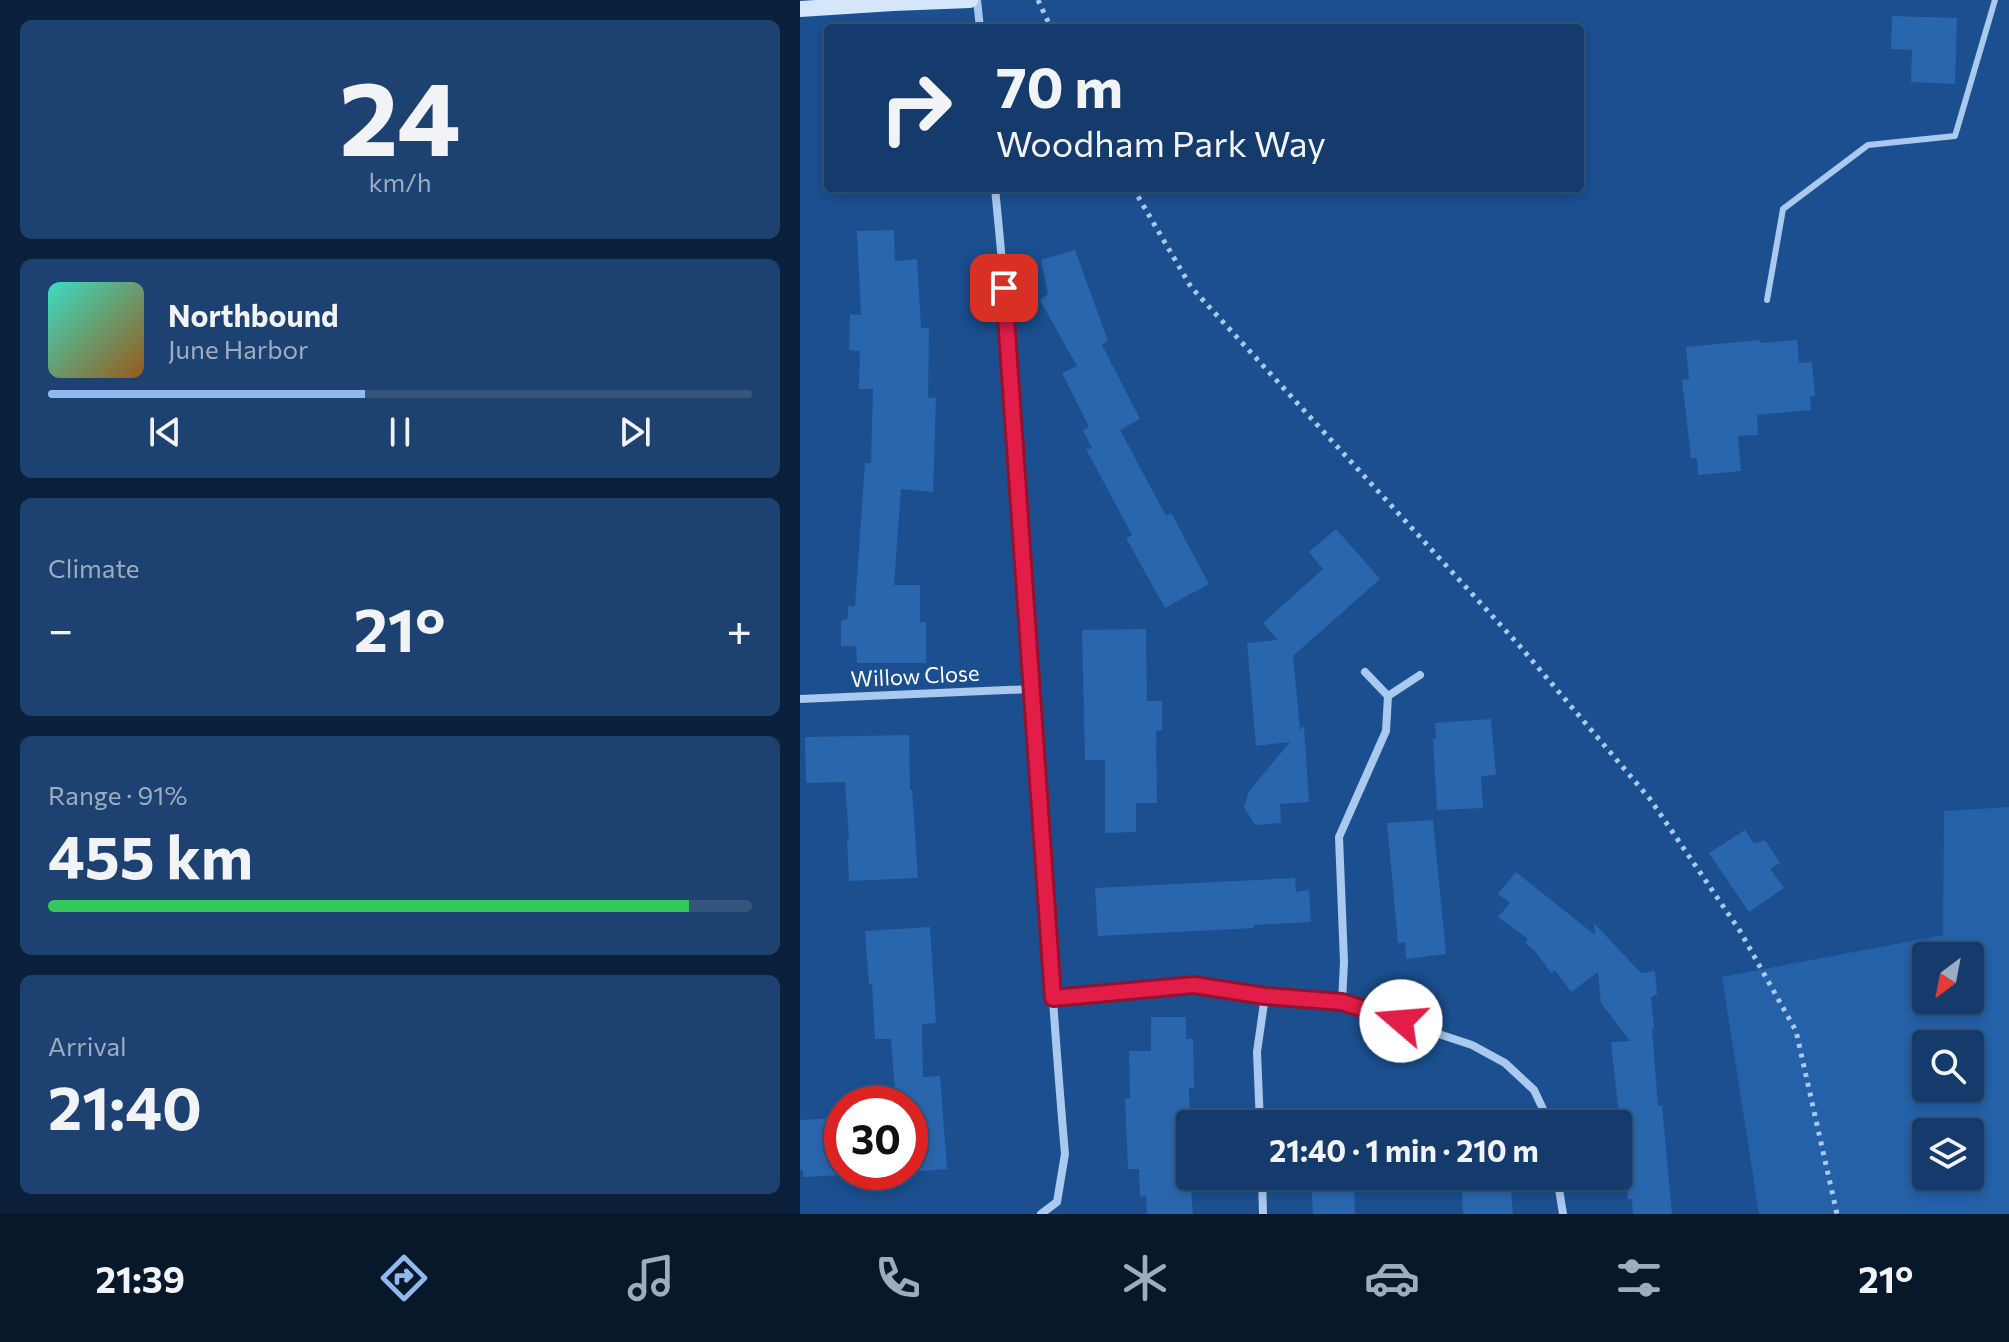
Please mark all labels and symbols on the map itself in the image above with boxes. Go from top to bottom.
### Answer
pin [970,254,1038,322]
street label: Willow Close [850,659,980,692]
north arrow [1912,942,1984,1014]
position arrow [1359,979,1443,1063]
speed limit sign: 30 [824,1086,928,1190]

